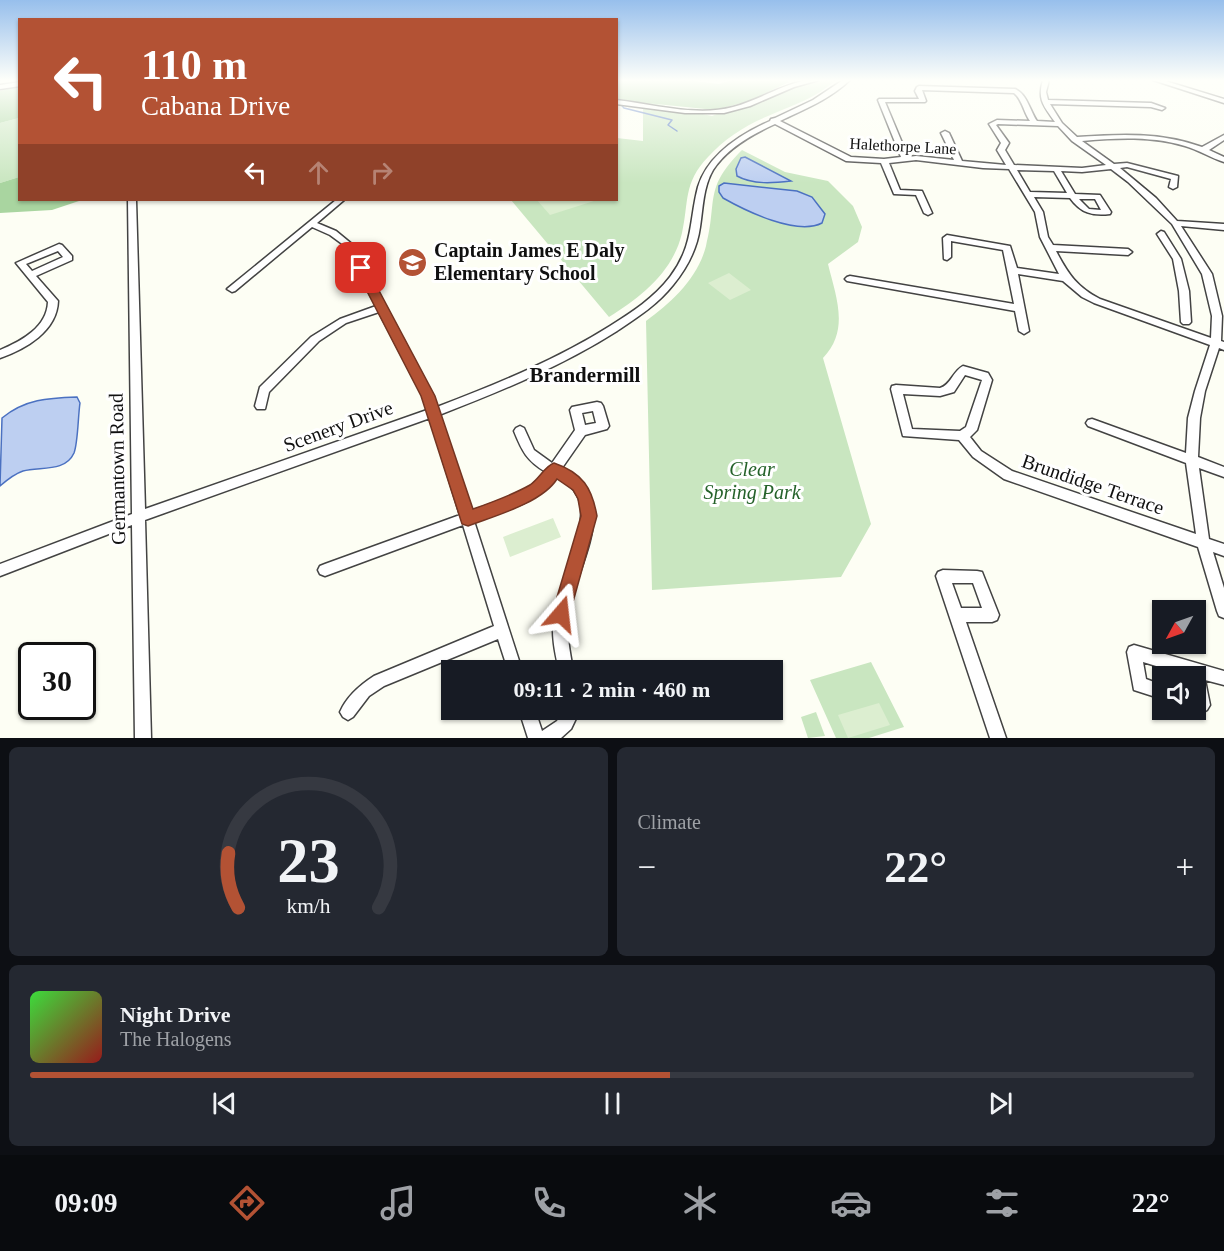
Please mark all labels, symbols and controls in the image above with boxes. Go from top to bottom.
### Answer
icon: left [42,42,120,120]
text: 110 m [141,42,247,88]
text: Cabana Drive [141,91,290,121]
street label: Halethorpe Lane [849,135,957,158]
icon: left [239,156,272,189]
icon: ahead [302,156,335,189]
icon: right [365,156,398,189]
place label: Captain James E Daly Elementary School [434,239,625,285]
pin [335,242,386,293]
school or university icon: Captain James E Daly Elementary School [397,246,429,278]
icon: arrive [344,251,377,284]
district label: Brandermill [530,363,641,387]
street label: Germantown Road [105,393,129,545]
street label: Scenery Drive [280,396,396,457]
street label: Brundidge Terrace [1019,449,1167,520]
park label: Clear Spring Park [703,458,802,504]
position arrow [529,582,593,646]
north arrow [1152,600,1206,654]
map controls [1152,600,1206,720]
speed limit sign: 30 [18,642,96,720]
button: sound [1152,666,1206,720]
text: 09:11 · 2 min · 460 m [514,677,710,702]
text: Climate [638,811,701,833]
text: 23 [277,826,339,895]
text: 22° [884,842,947,892]
text: − [638,849,656,885]
text: + [1175,849,1194,885]
text: km/h [286,895,331,919]
text: Night Drive [120,1002,231,1027]
text: The Halogens [120,1028,232,1050]
icon: previous [208,1087,241,1120]
icon: pause [596,1087,629,1120]
icon: next [984,1087,1017,1120]
icon: directions [226,1182,268,1224]
icon: music [377,1182,419,1224]
icon: phone [528,1182,570,1224]
icon: climate [679,1182,721,1224]
icon: car [830,1182,872,1224]
icon: filters [981,1182,1023,1224]
text: 09:09 [54,1188,117,1218]
text: 22° [1132,1188,1169,1218]

